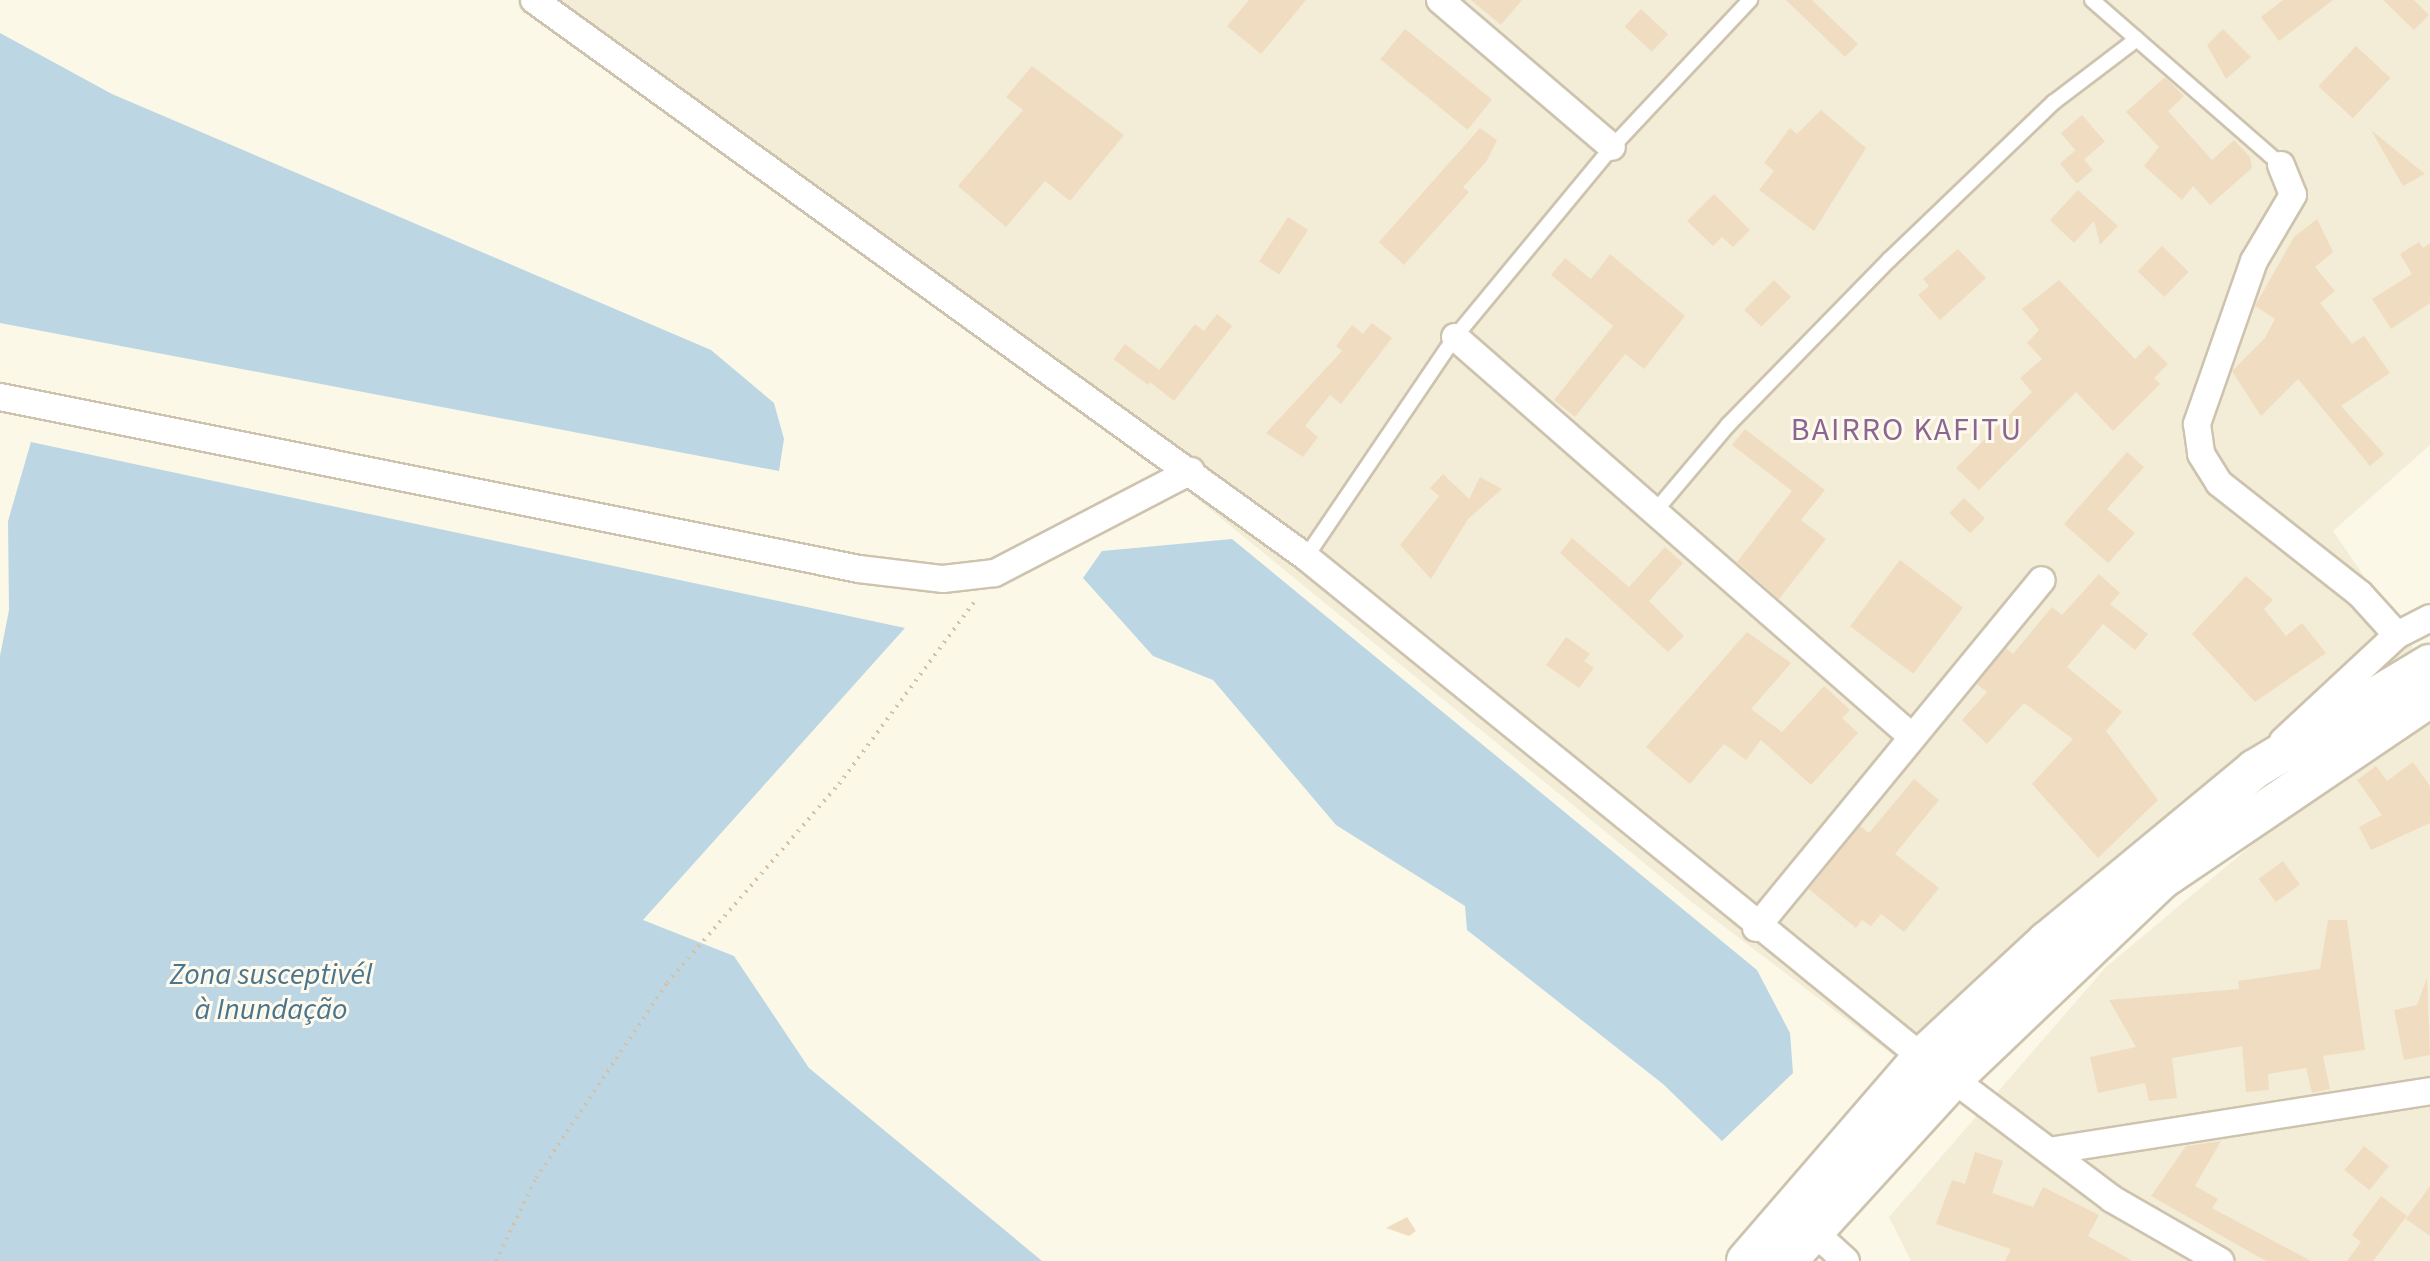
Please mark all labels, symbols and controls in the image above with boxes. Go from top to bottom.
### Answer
district label: BAIRRO KAFITU [1791,411,2023,449]
water label: Zona susceptivél à Inundação [170,957,372,1028]

